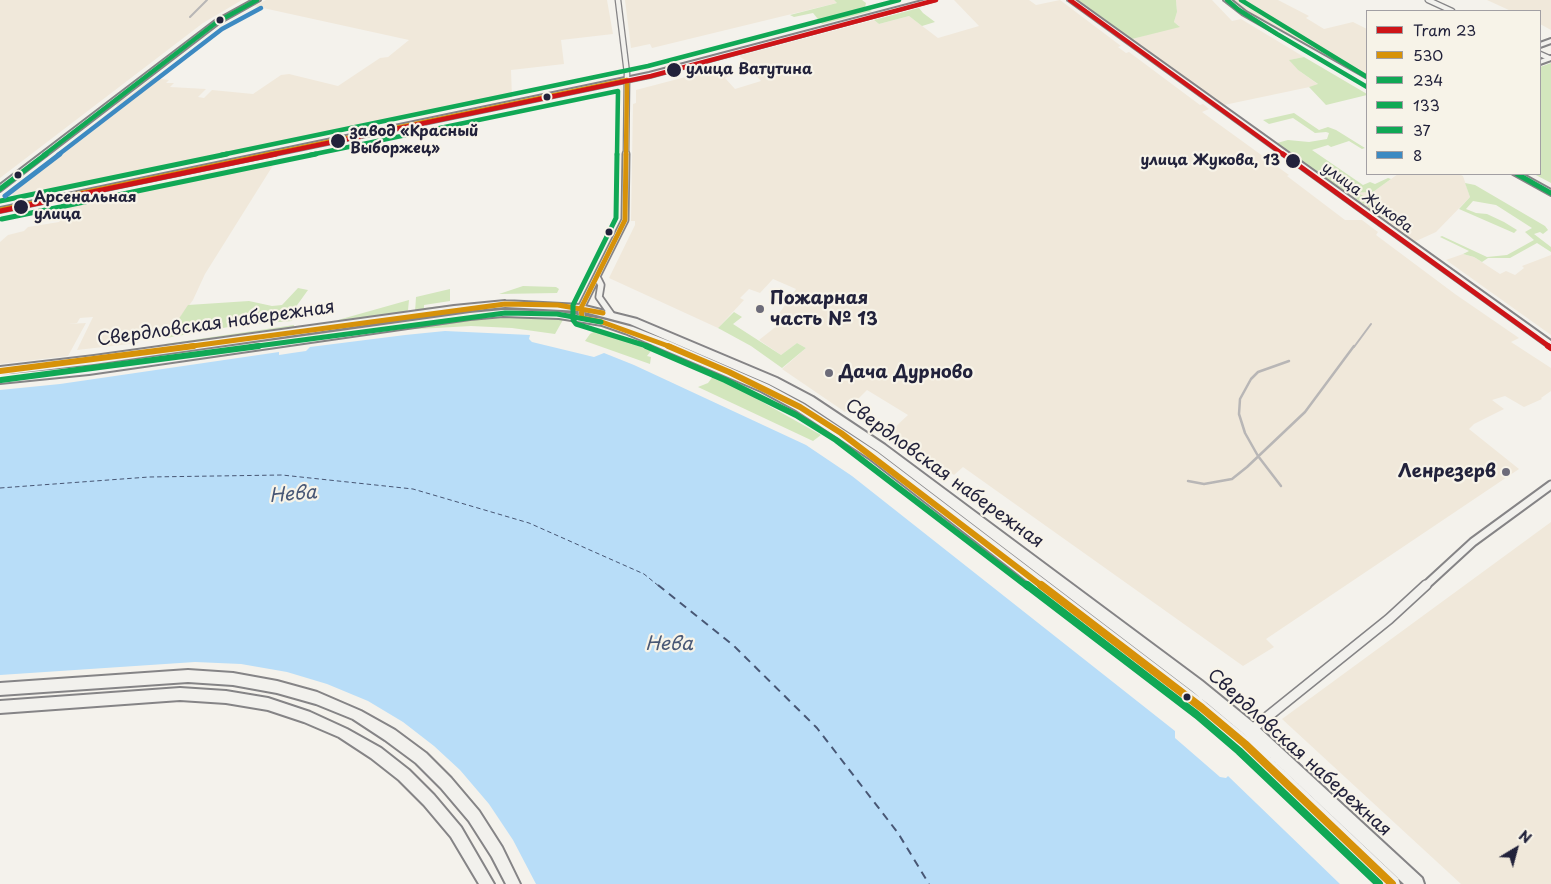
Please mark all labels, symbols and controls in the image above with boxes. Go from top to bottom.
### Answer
legend [1366,10,1541,175]
unlabelled marker [215,15,225,25]
text: Tram 23 [1413,18,1476,41]
text: 530 [1413,43,1443,66]
marker: улица Ватутина [665,61,683,79]
place label: улица Ватутина [686,61,812,79]
text: 234 [1413,68,1443,91]
unlabelled marker [542,92,552,102]
text: 133 [1413,93,1440,116]
text: 37 [1413,118,1431,141]
place label: завод «Красный Выборжец» [350,123,478,158]
marker: завод «Красный Выборжец» [329,132,347,150]
text: 8 [1413,143,1422,166]
place label: улица Жукова, 13 [1140,152,1280,170]
marker: улица Жукова, 13 [1284,152,1302,170]
street label: улица Жукова [1318,159,1416,237]
unlabelled marker [13,170,23,180]
place label: Арсенальная улица [34,189,137,224]
marker: Арсенальная улица [12,198,30,216]
unlabelled marker [604,227,614,237]
place label: Пожарная часть № 13 [770,288,878,330]
street label: Свердловская набережная [96,297,336,351]
marker: Пожарная часть № 13 [754,303,766,315]
place label: Дача Дурново [839,362,973,384]
marker: Дача Дурново [823,367,835,379]
street label: Свердловская набережная [841,395,1047,553]
place label: Ленрезерв [1398,461,1496,483]
marker: Ленрезерв [1500,466,1512,478]
water label: Нева [268,482,318,508]
water label: Нева [645,634,693,656]
street label: Свердловская набережная [1203,665,1395,841]
unlabelled marker [1182,692,1192,702]
north arrow [1491,824,1541,874]
text: N [1515,825,1536,848]

